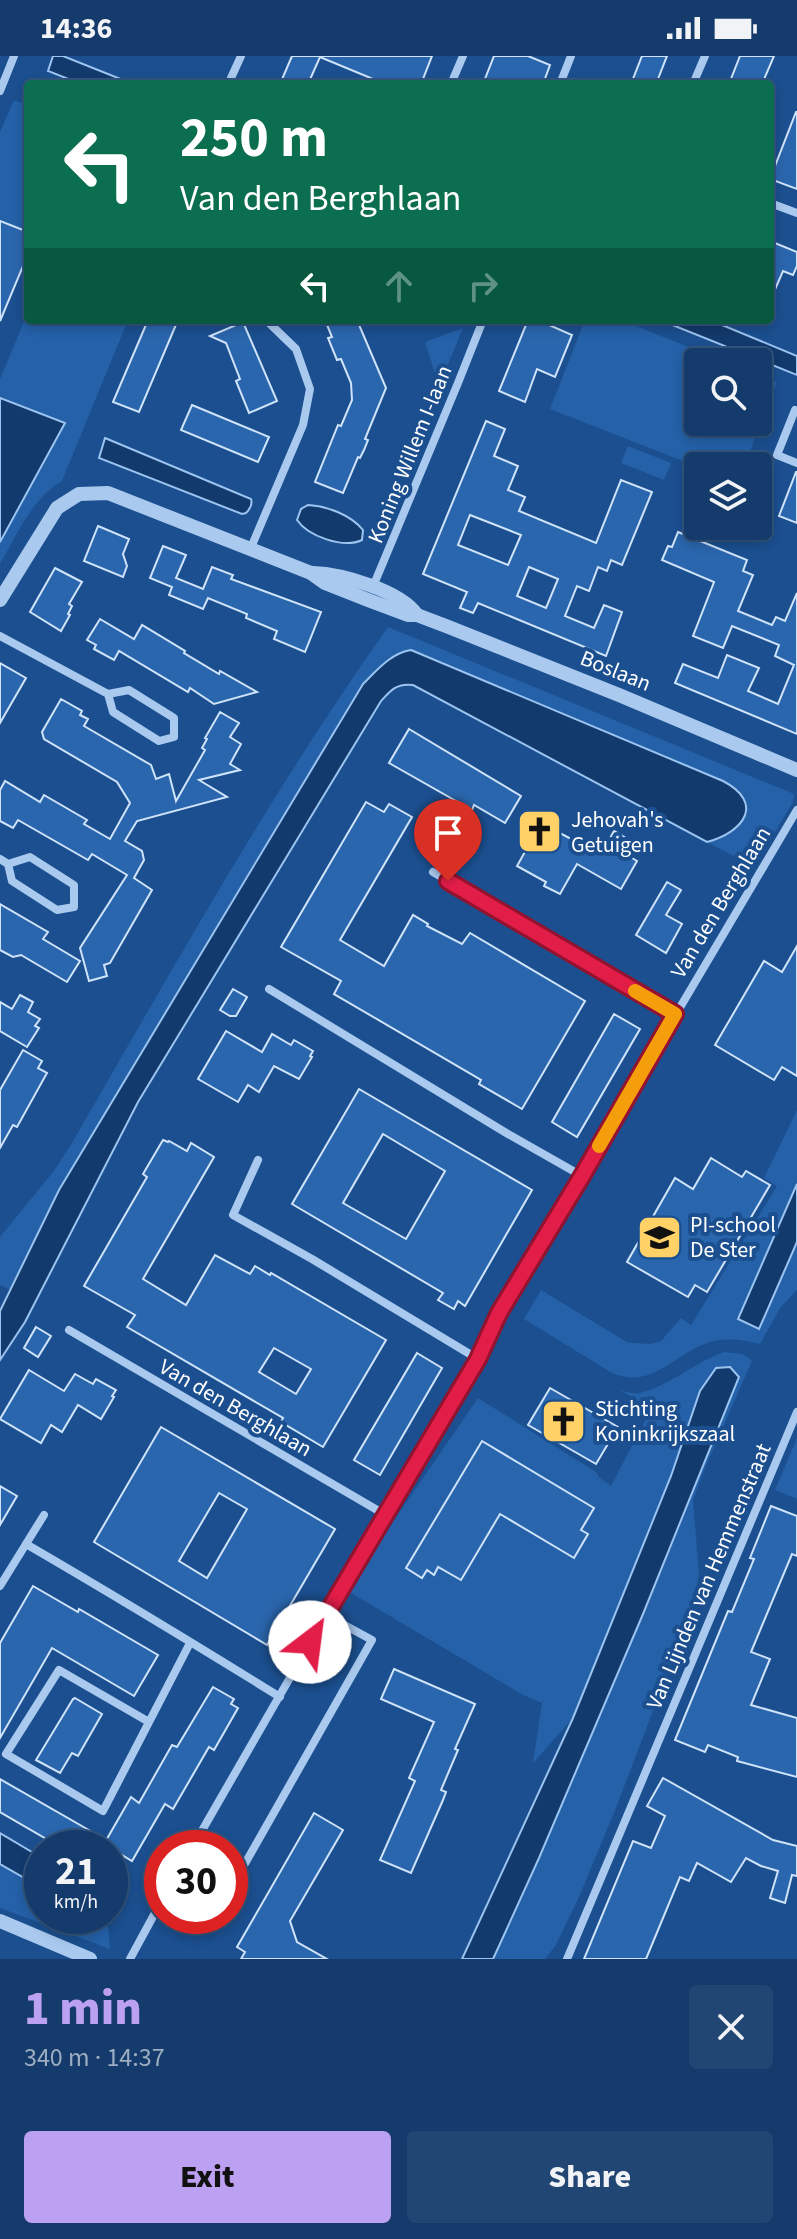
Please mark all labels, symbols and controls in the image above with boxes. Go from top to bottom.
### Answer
text: 14:36 [40,7,112,50]
text: 250 m [180,99,328,178]
icon: left [48,112,152,216]
text: Van den Berghlaan [180,173,462,224]
icon: left [293,264,337,308]
icon: ahead [377,264,421,308]
icon: right [461,264,505,308]
map controls [684,348,772,540]
button: search [684,348,772,436]
street label: Koning Willem I-laan [360,361,460,548]
button: layers [684,452,772,540]
street label: Boslaan [575,642,656,700]
pin [414,799,482,881]
place label: Jehovah's Getuigen [571,804,663,861]
church icon: Jehovah's Getuigen [516,808,564,856]
icon: arrive [426,811,470,855]
street label: Van den Berghlaan [663,821,779,984]
place label: PI-school De Ster [690,1209,776,1266]
school or university icon: PI-school De Ster [635,1213,683,1261]
street label: Van den Berghlaan [153,1351,318,1465]
place label: Stichting Koninkrijkszaal [595,1393,735,1450]
church icon: Stichting Koninkrijkszaal [540,1397,588,1445]
street label: Van Lijnden van Hemmenstraat [638,1438,780,1714]
position arrow [268,1600,352,1684]
speed limit sign: 30 [144,1830,248,1934]
text: 21 [55,1843,97,1900]
text: km/h [54,1888,98,1916]
text: 1 min [24,1975,142,2043]
button: close [689,1985,773,2069]
text: 340 m · 14:37 [24,2039,165,2076]
button: Exit [24,2131,391,2223]
button: Share [407,2131,773,2223]

